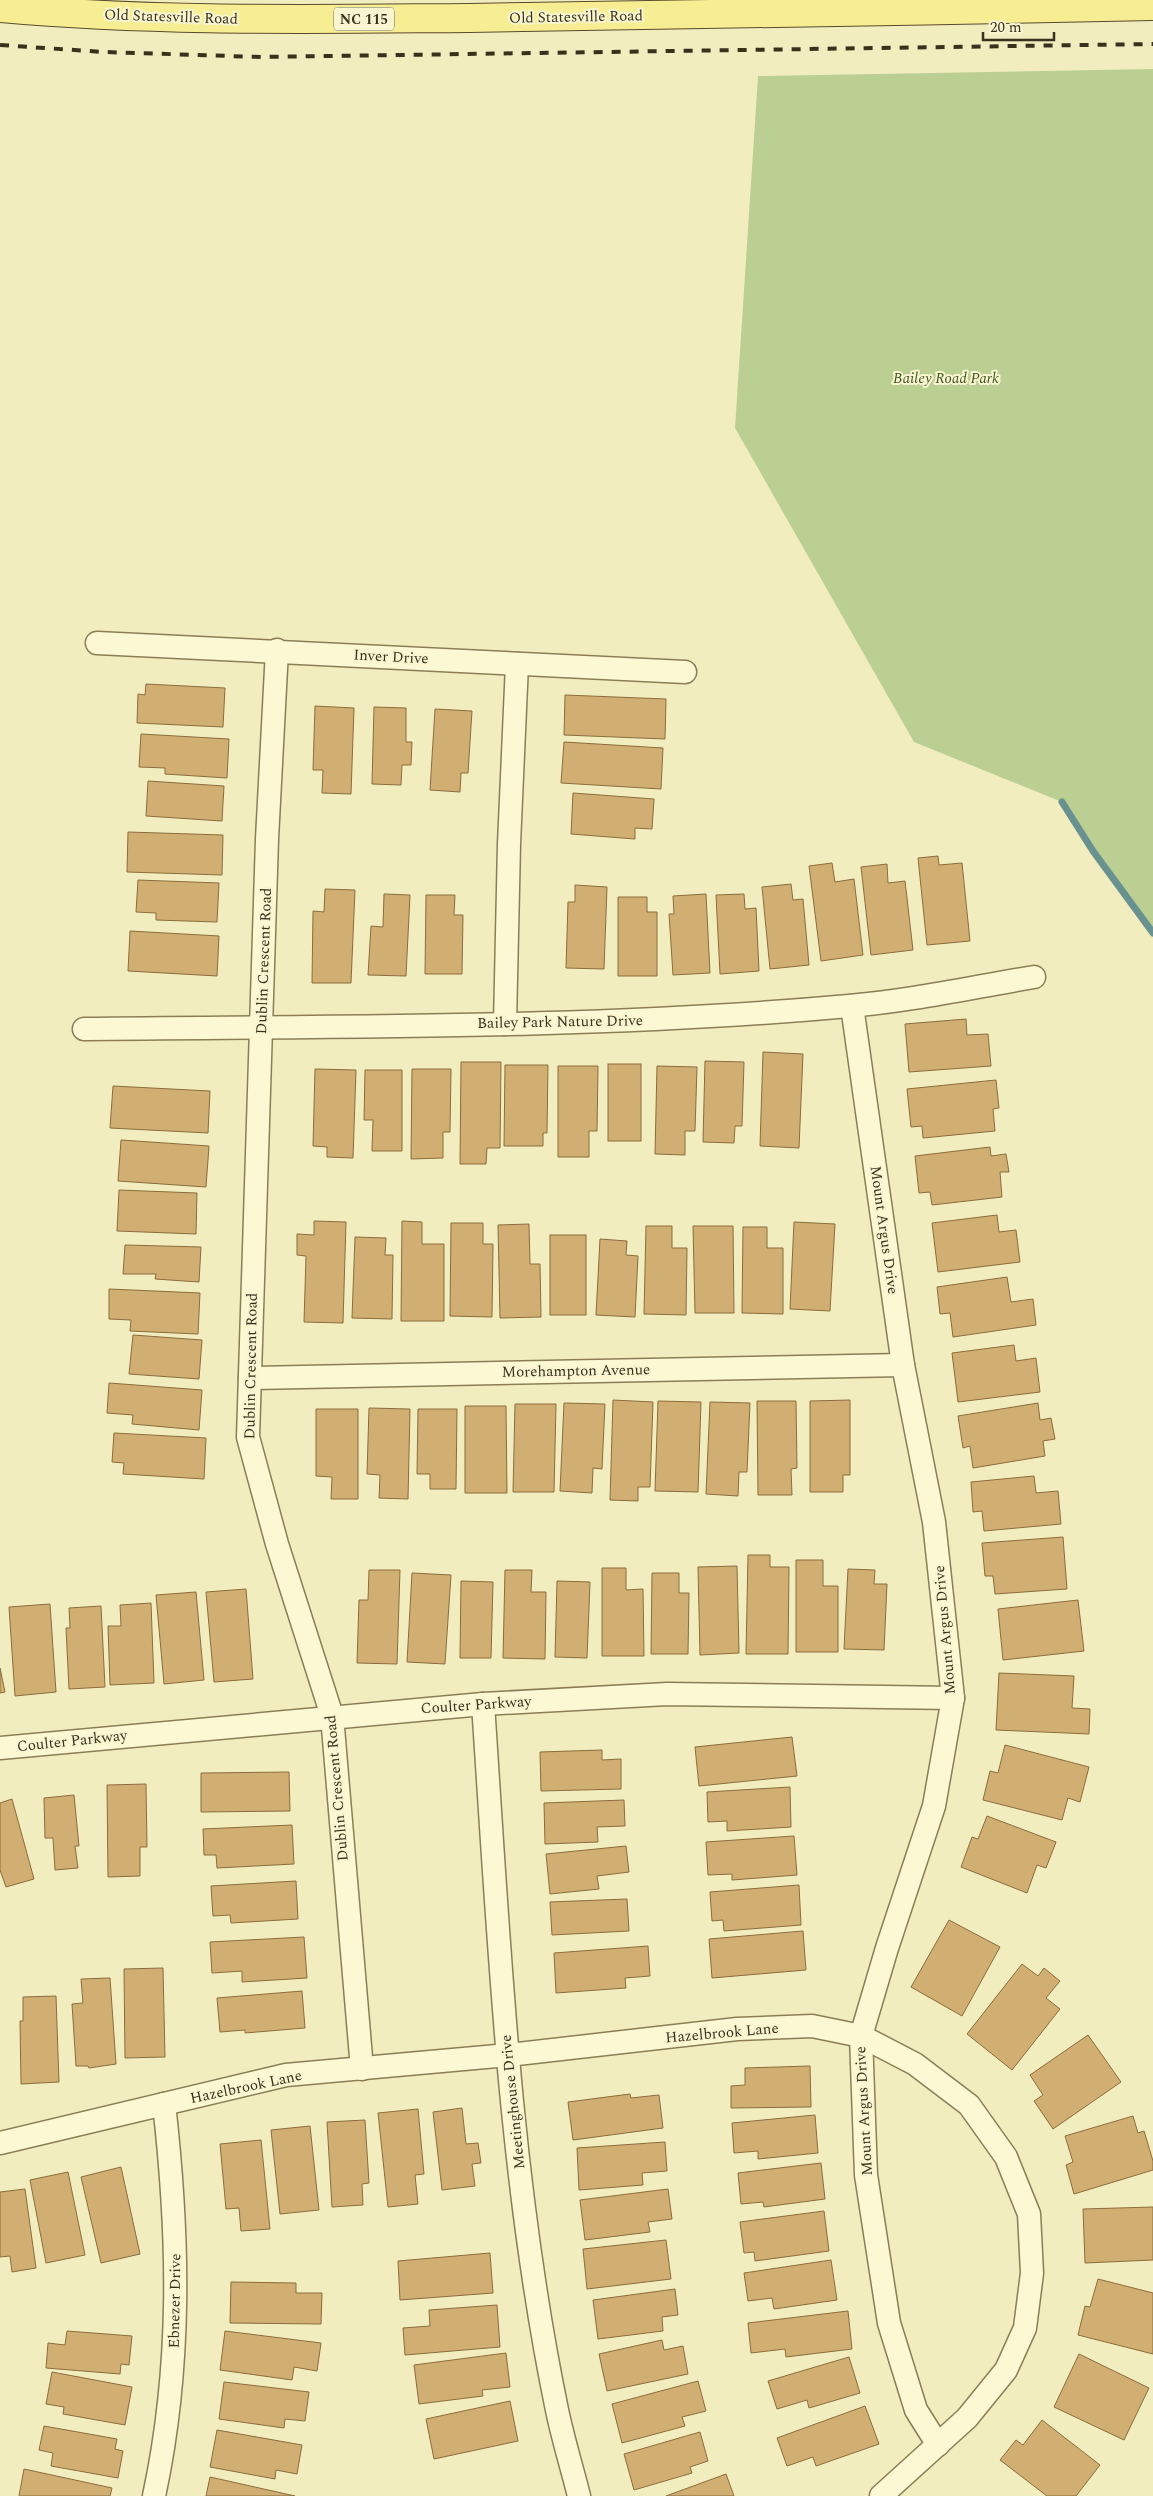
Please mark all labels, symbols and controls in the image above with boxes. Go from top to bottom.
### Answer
street label: Old Statesville Road [104,3,238,31]
street label: Old Statesville Road [509,4,643,30]
road number: NC 115 [334,8,394,30]
scale bar [983,10,1054,42]
text: 20 m [990,16,1022,39]
park label: Bailey Road Park [893,367,999,390]
street label: Inver Drive [353,644,429,670]
street label: Dublin Crescent Road [250,887,278,1035]
street label: Bailey Park Nature Drive [477,1009,643,1035]
street label: Mount Argus Drive [864,1164,904,1296]
street label: Dublin Crescent Road [238,1292,264,1440]
street label: Morehampton Avenue [502,1358,650,1384]
street label: Mount Argus Drive [928,1565,962,1695]
street label: Coulter Parkway [420,1690,533,1720]
street label: Dublin Crescent Road [319,1714,355,1862]
street label: Coulter Parkway [16,1724,129,1758]
street label: Hazelbrook Lane [664,2017,780,2049]
street label: Meetinghouse Drive [495,2034,531,2170]
street label: Mount Argus Drive [849,2046,879,2176]
street label: Hazelbrook Lane [188,2064,304,2110]
street label: Ebnezer Drive [163,2253,187,2349]

